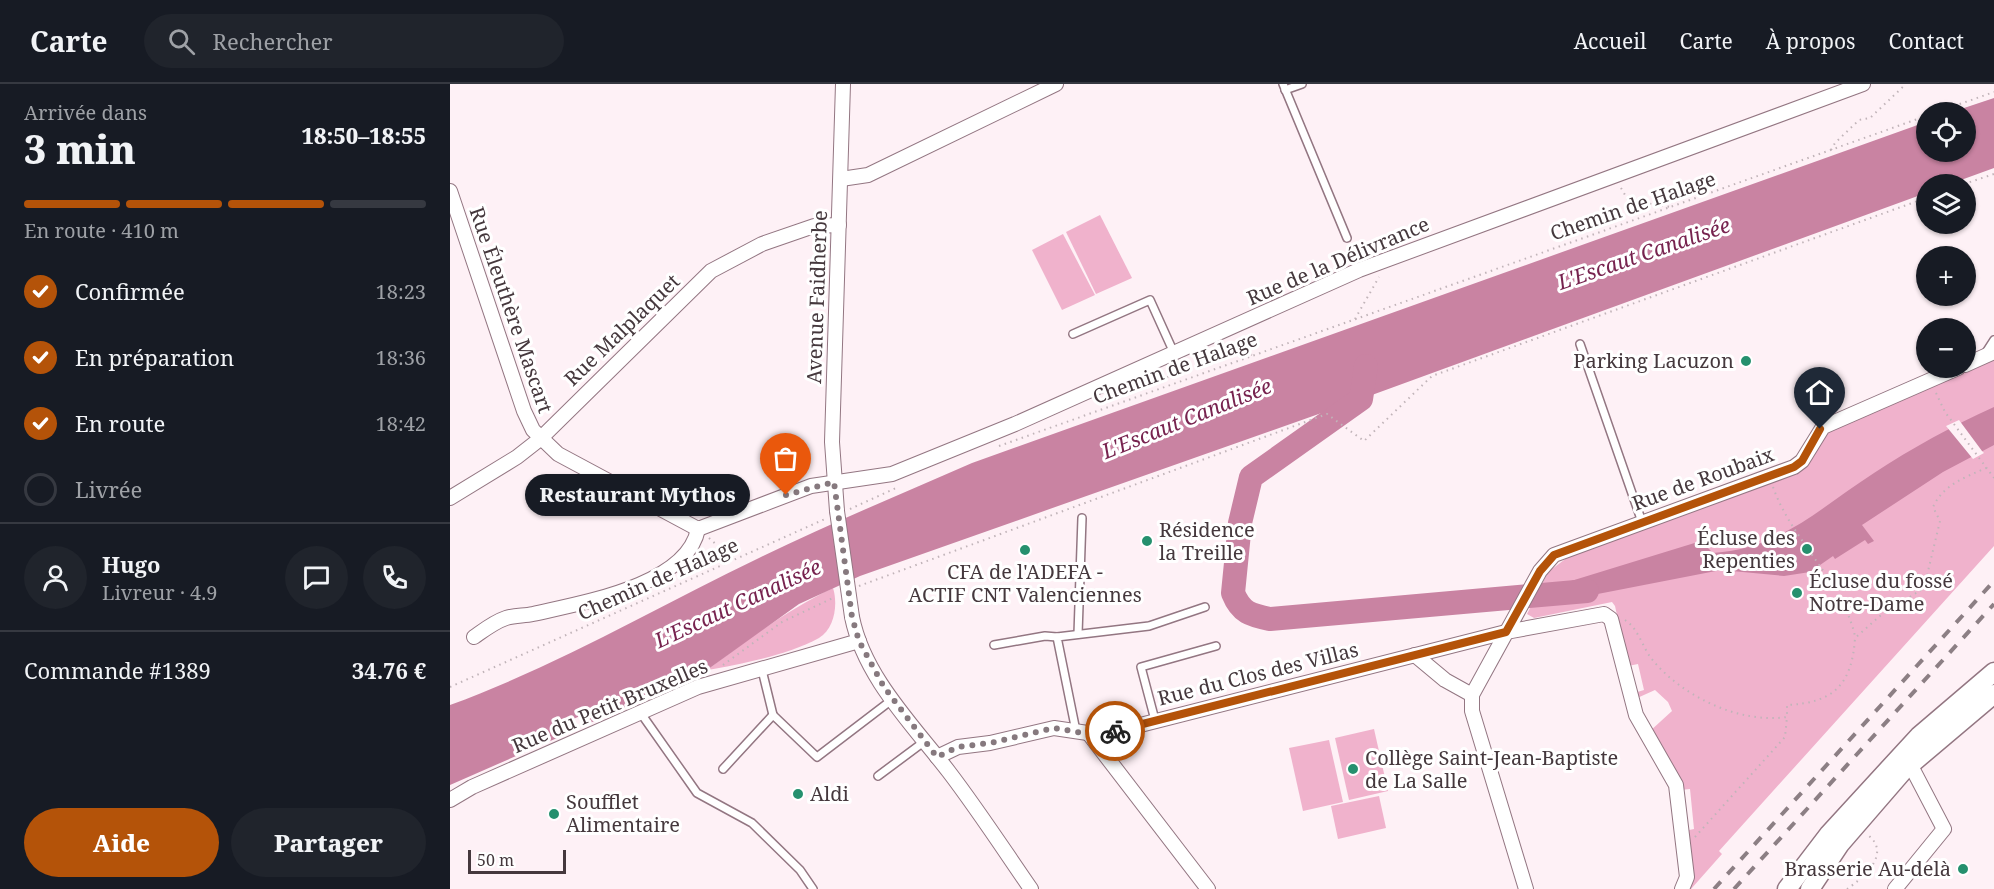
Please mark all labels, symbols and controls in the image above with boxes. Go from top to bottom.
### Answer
search box [144,14,564,68]
text: Carte [30,22,108,60]
icon: search [165,25,198,58]
text: Rechercher [213,26,333,56]
text: Accueil [1574,27,1647,55]
text: Carte [1680,27,1733,55]
text: À propos [1766,27,1856,55]
text: Contact [1889,27,1964,55]
text: Arrivée dans [24,99,147,126]
map controls [1916,102,1976,378]
button: locate [1916,102,1976,162]
text: 18:50–18:55 [302,120,426,150]
text: 3 min [24,122,136,175]
street label: Chemin de Halage [1547,165,1719,247]
button: layers [1916,174,1976,234]
street label: Rue Éleuthère Mascart [464,203,559,416]
street label: Avenue Faidherbe [800,210,833,384]
street label: Rue de la Délivrance [1242,210,1433,311]
water label: L'Escaut Canalisée [1553,210,1734,296]
text: En route · 410 m [24,217,179,244]
button: + [1916,246,1976,306]
street label: Rue Malplaquet [558,268,685,392]
icon: check [24,275,57,308]
text: Confirmée [75,276,185,306]
text: 18:23 [376,278,426,305]
button: − [1916,318,1976,378]
street label: Chemin de Halage [1089,325,1261,410]
icon: check [24,341,57,374]
text: En préparation [75,342,234,372]
text: 18:36 [376,344,426,371]
place label: Parking Lacuzon [1573,347,1734,374]
marker: Parking Lacuzon [1739,354,1753,368]
pin [1794,367,1845,429]
water label: L'Escaut Canalisée [1097,371,1276,465]
icon: home [1803,376,1836,409]
icon: check [24,407,57,440]
text: En route [75,408,165,438]
text: 18:42 [376,410,426,437]
pin [760,433,811,495]
street label: Rue de Roubaix [1628,440,1778,517]
icon: bag [769,442,802,475]
text: Livrée [75,474,142,504]
callout: Restaurant Mythos [525,474,750,516]
text: Restaurant Mythos [539,481,736,508]
place label: Résidence la Treille [1159,516,1255,566]
place label: Écluse des Repenties [1697,524,1795,574]
street label: Chemin de Halage [573,531,742,626]
marker: Résidence la Treille [1140,534,1154,548]
marker: Écluse des Repenties [1800,542,1814,556]
marker: CFA de l'ADEFA - ACTIF CNT Valenciennes [1018,543,1032,557]
button: person [24,546,87,609]
button: chat [285,546,348,609]
button: phone [363,546,426,609]
text: Hugo [102,549,161,579]
water label: L'Escaut Canalisée [649,552,825,654]
place label: CFA de l'ADEFA - ACTIF CNT Valenciennes [908,558,1142,608]
place label: Écluse du fossé Notre-Dame [1809,567,1953,617]
text: Livreur · 4.9 [102,579,217,606]
marker: Écluse du fossé Notre-Dame [1790,586,1804,600]
street label: Rue du Clos des Villas [1155,636,1361,712]
street label: Rue du Petit Bruxelles [508,652,712,759]
text: Commande #1389 [24,655,211,685]
text: 34.76 € [352,655,426,685]
courier [1085,701,1145,761]
icon: bike [1099,715,1132,748]
place label: Collège Saint-Jean-Baptiste de La Salle [1365,744,1618,794]
marker: Collège Saint-Jean-Baptiste de La Salle [1346,762,1360,776]
place label: Aldi [810,780,850,807]
marker: Aldi [791,787,805,801]
place label: Soufflet Alimentaire [566,788,680,838]
marker: Soufflet Alimentaire [547,807,561,821]
button: Aide [24,808,219,877]
button: Partager [231,808,426,877]
scale bar [468,847,566,874]
text: 50 m [477,849,514,871]
place label: Brasserie Au-delà [1784,855,1951,882]
marker: Brasserie Au-delà [1956,862,1970,876]

